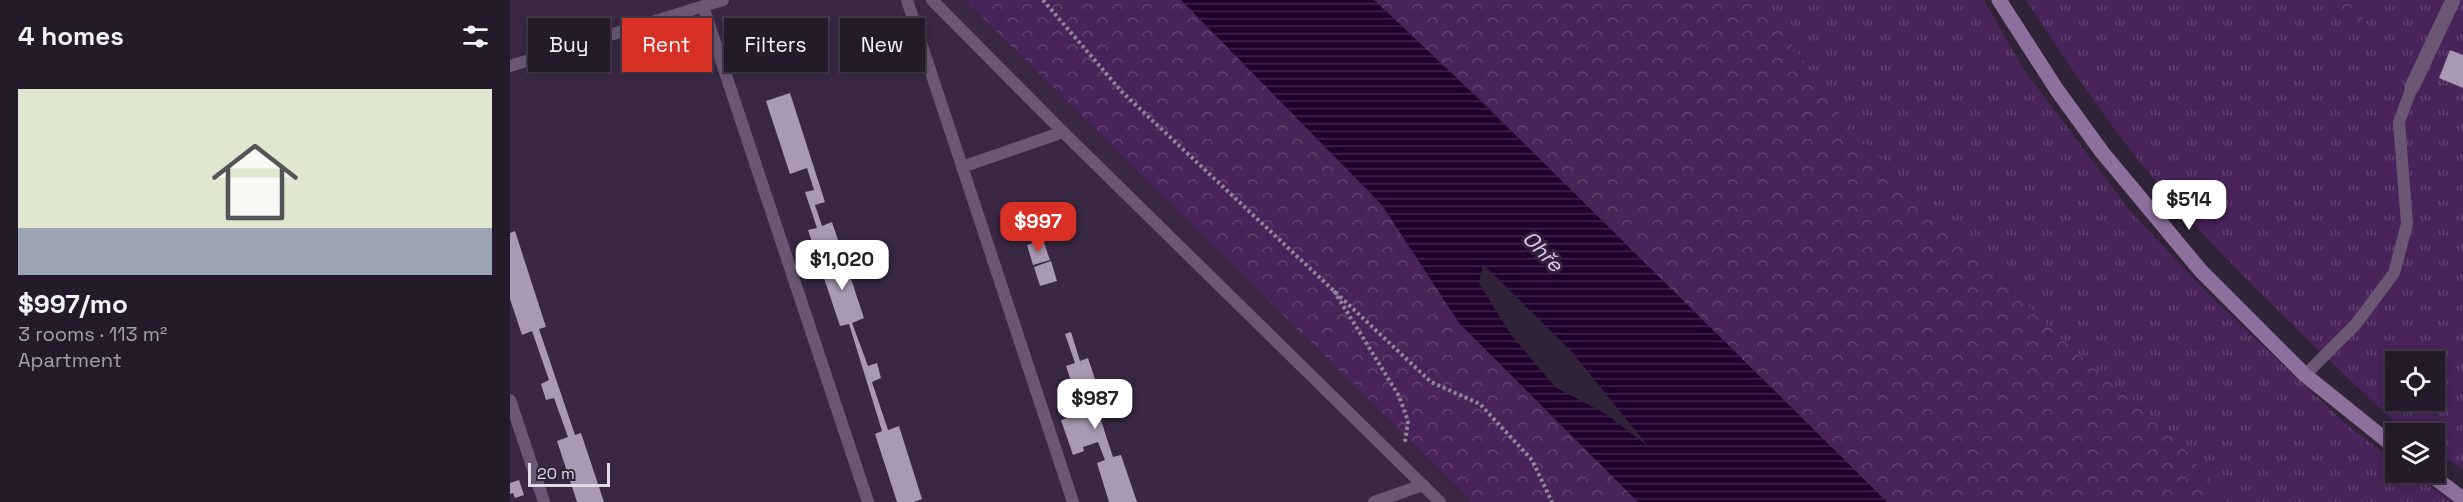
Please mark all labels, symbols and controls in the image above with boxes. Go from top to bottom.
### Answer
chip: Buy [528,18,610,72]
chip: Rent [622,18,712,72]
chip: Filters [724,18,828,72]
chip: New [840,18,925,72]
text: 4 homes [18,19,124,53]
icon: filters [459,20,492,53]
icon: home [201,128,309,236]
pin: $514 [2153,180,2225,231]
text: $514 [2166,186,2212,212]
pin: $997 [1002,202,1074,253]
text: $997 [1014,208,1062,234]
water label: Ohře [1517,225,1570,278]
pin: $1,020 [793,240,891,291]
text: $1,020 [810,246,874,272]
text: $997/mo [18,287,128,321]
text: 3 rooms · 113 m² [18,321,167,347]
text: Apartment [18,347,122,373]
map controls [2385,351,2445,483]
button: locate [2385,351,2445,411]
pin: $987 [1059,379,1131,430]
text: $987 [1071,385,1119,411]
button: layers [2385,423,2445,483]
scale bar [528,460,610,488]
text: 20 m [537,463,575,484]

